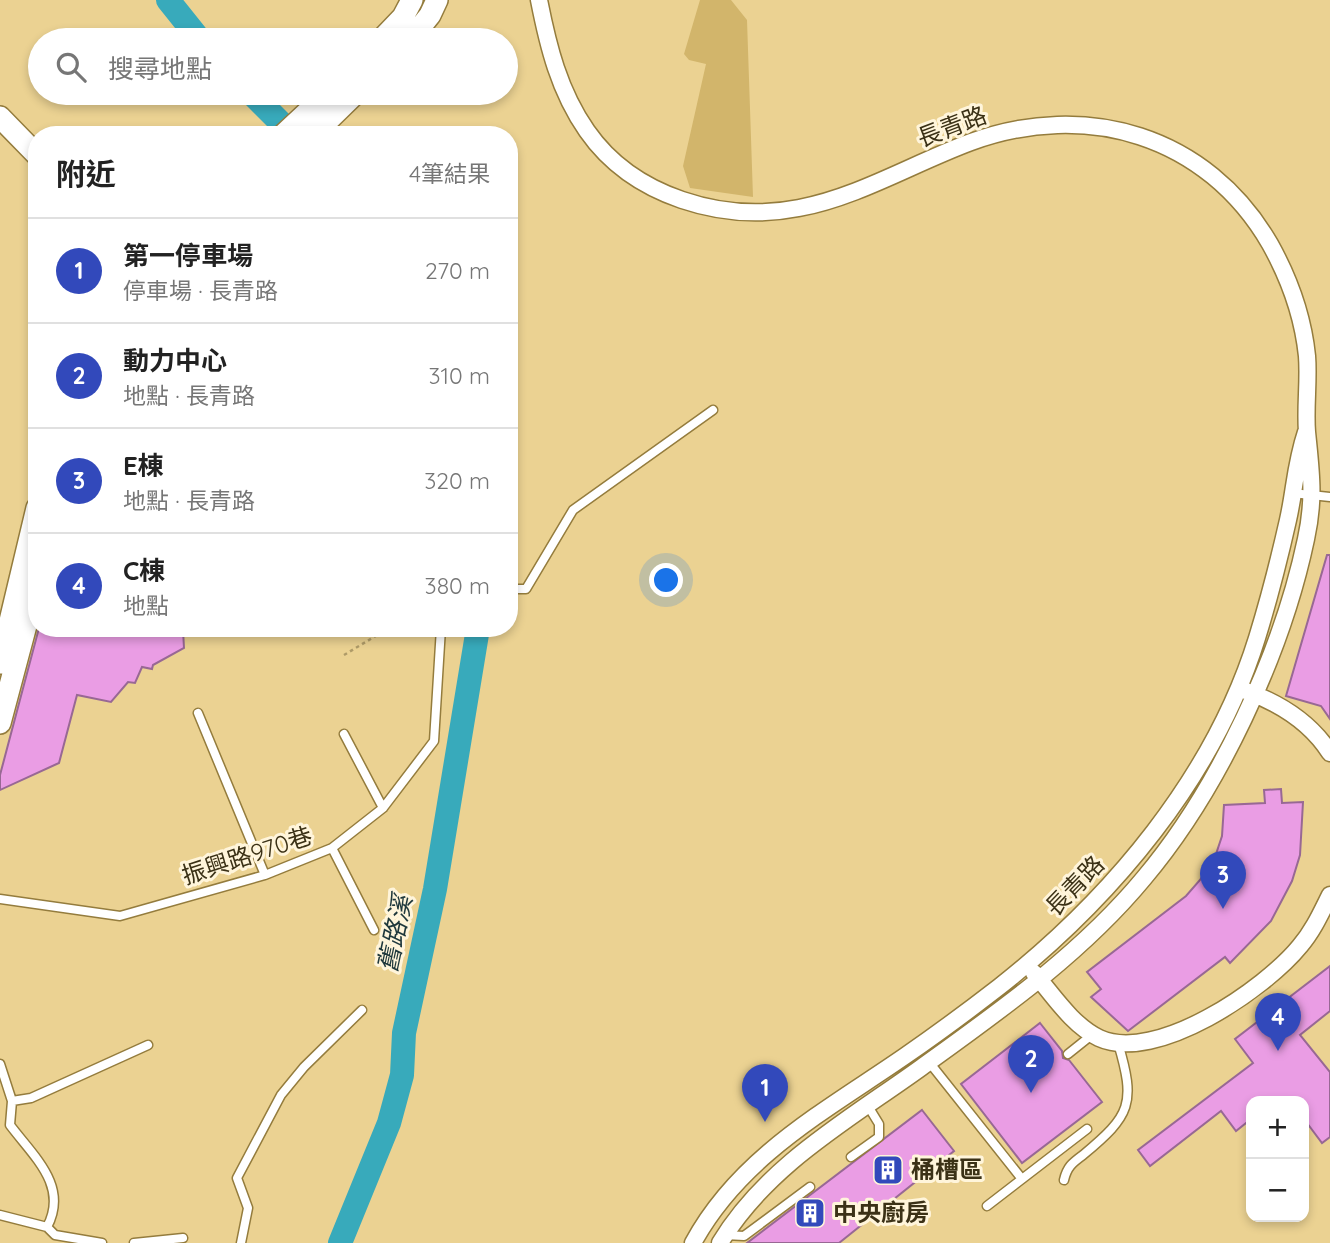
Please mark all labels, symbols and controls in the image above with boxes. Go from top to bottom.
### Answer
search box [28,28,518,105]
icon: search [52,48,90,86]
text: 搜尋地點 [108,52,212,85]
street label: 長青路 [913,99,991,153]
text: 附近 [56,155,116,193]
text: 4筆結果 [409,159,490,188]
text: 第一停車場 [123,239,253,272]
text: 1 [75,256,83,285]
text: 270 m [425,256,490,285]
text: 停車場 · 長青路 [123,276,278,305]
text: 動力中心 [123,344,227,377]
text: 2 [72,361,86,390]
text: 310 m [428,361,490,390]
text: 地點 · 長青路 [123,381,255,410]
text: E棟 [123,449,164,482]
text: 3 [73,466,85,495]
text: 320 m [424,466,490,495]
text: 地點 · 長青路 [123,486,255,515]
text: C棟 [123,554,165,587]
your location [649,563,683,597]
text: 4 [72,571,86,600]
text: 380 m [425,571,490,600]
text: 地點 [123,591,169,620]
street label: 振興路970巷 [178,820,316,890]
street label: 長青路 [1038,849,1110,922]
pin: 3 [1200,851,1246,909]
water label: 舊路溪 [370,888,420,975]
pin: 4 [1255,993,1301,1051]
pin: 2 [1008,1035,1054,1093]
pin: 1 [742,1064,788,1122]
map controls [1246,1096,1309,1222]
button: + [1246,1096,1309,1159]
building icon: 桶槽區 [871,1153,905,1187]
place label: 桶槽區 [911,1154,983,1184]
button: − [1246,1159,1309,1222]
building icon: 中央廚房 [793,1196,827,1230]
place label: 中央廚房 [833,1197,929,1227]

